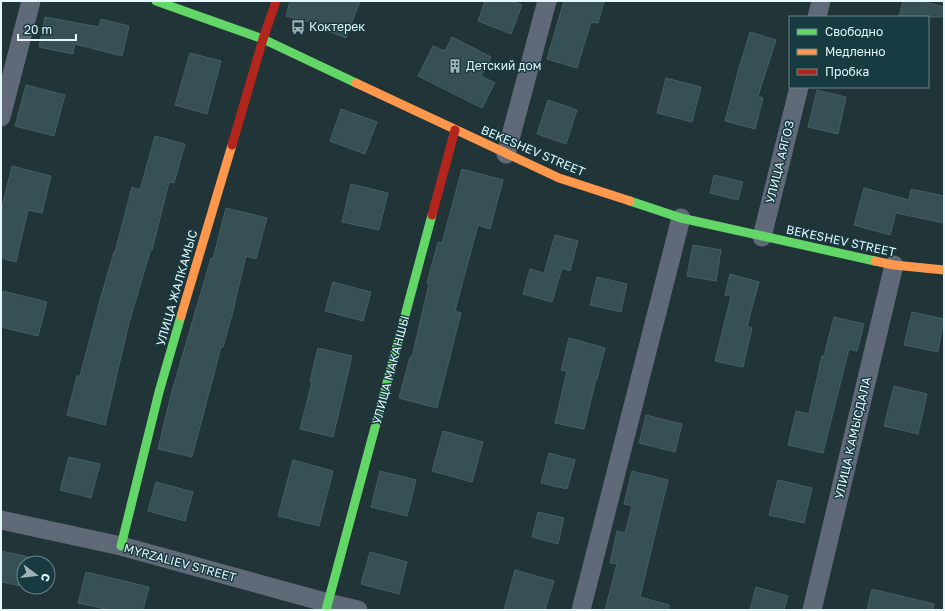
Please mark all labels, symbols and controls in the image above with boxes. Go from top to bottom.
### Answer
scale bar [18,16,76,42]
legend [789,16,929,88]
bus stop icon: Коктерек [290,19,306,35]
place label: Коктерек [309,19,365,34]
text: 20 m [24,22,52,37]
text: Свободно [825,24,883,39]
text: Медленно [825,44,885,59]
building icon: Детский дом [447,58,463,74]
place label: Детский дом [466,58,541,73]
text: Пробка [825,64,869,79]
street label: УЛИЦА АЯГОЗ [762,119,797,205]
street label: BEKESHEV STREET [479,122,588,179]
street label: BEKESHEV STREET [785,222,898,260]
street label: УЛИЦА ЖАЛКАМЫС [153,228,200,348]
street label: УЛИЦА МАКАНШЫ [369,314,412,426]
street label: УЛИЦА КАМЫСДАЛА [831,375,874,501]
street label: MYRZALIEV STREET [122,540,239,585]
north arrow [16,555,56,595]
text: С [39,572,53,583]

